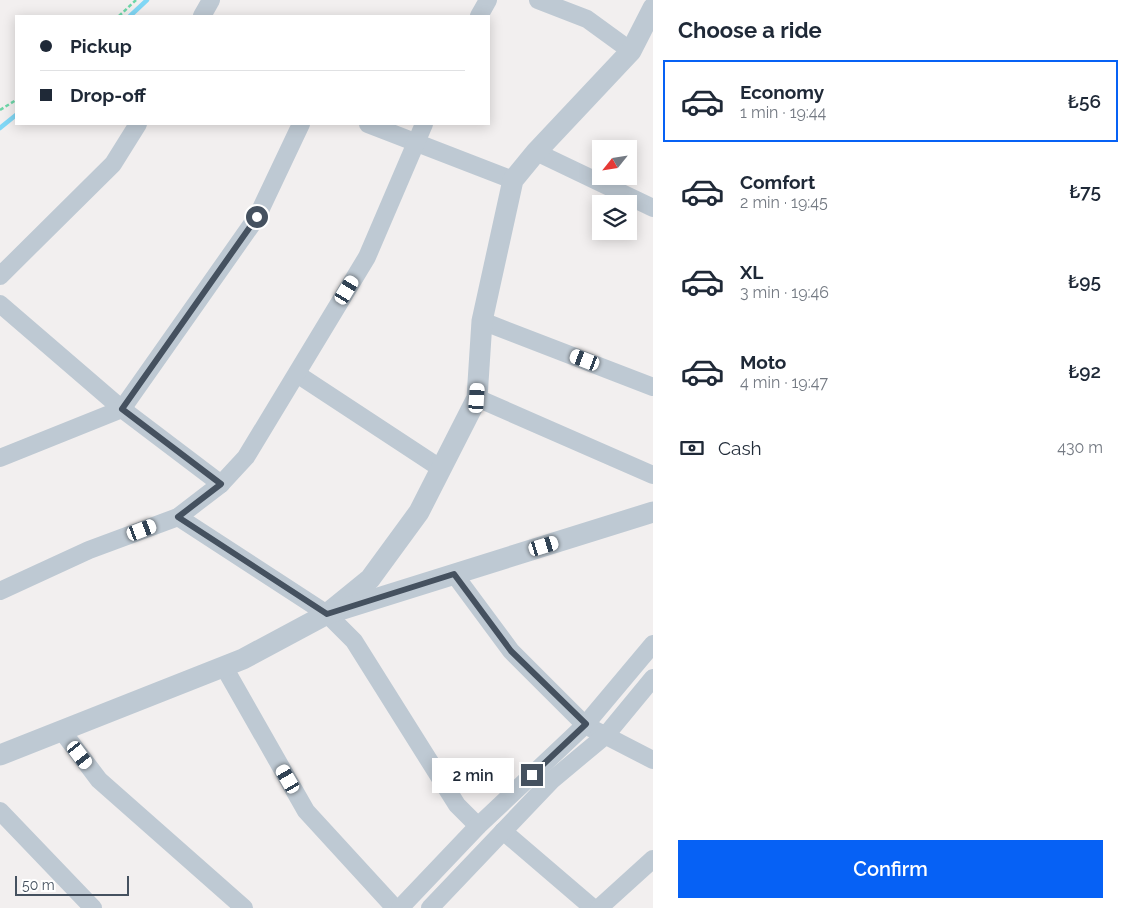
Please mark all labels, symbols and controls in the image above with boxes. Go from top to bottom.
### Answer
text: Choose a ride [678,17,822,43]
text: Pickup [70,35,132,57]
icon: car [680,79,725,124]
text: Economy [740,81,824,103]
text: Drop-off [70,84,146,106]
text: ₺56 [1068,90,1101,112]
text: 1 min · 19:44 [740,103,826,122]
north arrow [592,140,638,185]
map controls [592,140,637,240]
icon: car [680,169,725,214]
text: Comfort [740,171,815,193]
text: ₺75 [1069,180,1101,202]
text: 2 min · 19:45 [740,193,828,212]
button: layers [592,195,637,240]
route start [246,206,268,228]
icon: car [680,259,725,304]
text: XL [740,261,763,283]
text: ₺95 [1068,270,1101,292]
car [332,273,361,307]
text: 3 min · 19:46 [740,283,829,302]
car [568,348,601,372]
icon: car [680,349,725,394]
text: Moto [740,351,786,373]
text: ₺92 [1068,360,1101,382]
text: 4 min · 19:47 [740,373,828,392]
car [468,383,485,413]
icon: cash [678,434,706,462]
text: Cash [718,437,762,459]
text: 430 m [1057,438,1103,457]
car [125,518,158,542]
car [527,534,560,558]
car [64,739,95,771]
callout: 2 min [432,758,514,792]
car [274,762,301,796]
route end [521,764,543,786]
text: 2 min [453,766,494,785]
button: Confirm [678,840,1103,898]
scale bar [15,873,129,896]
text: 50 m [22,877,55,893]

